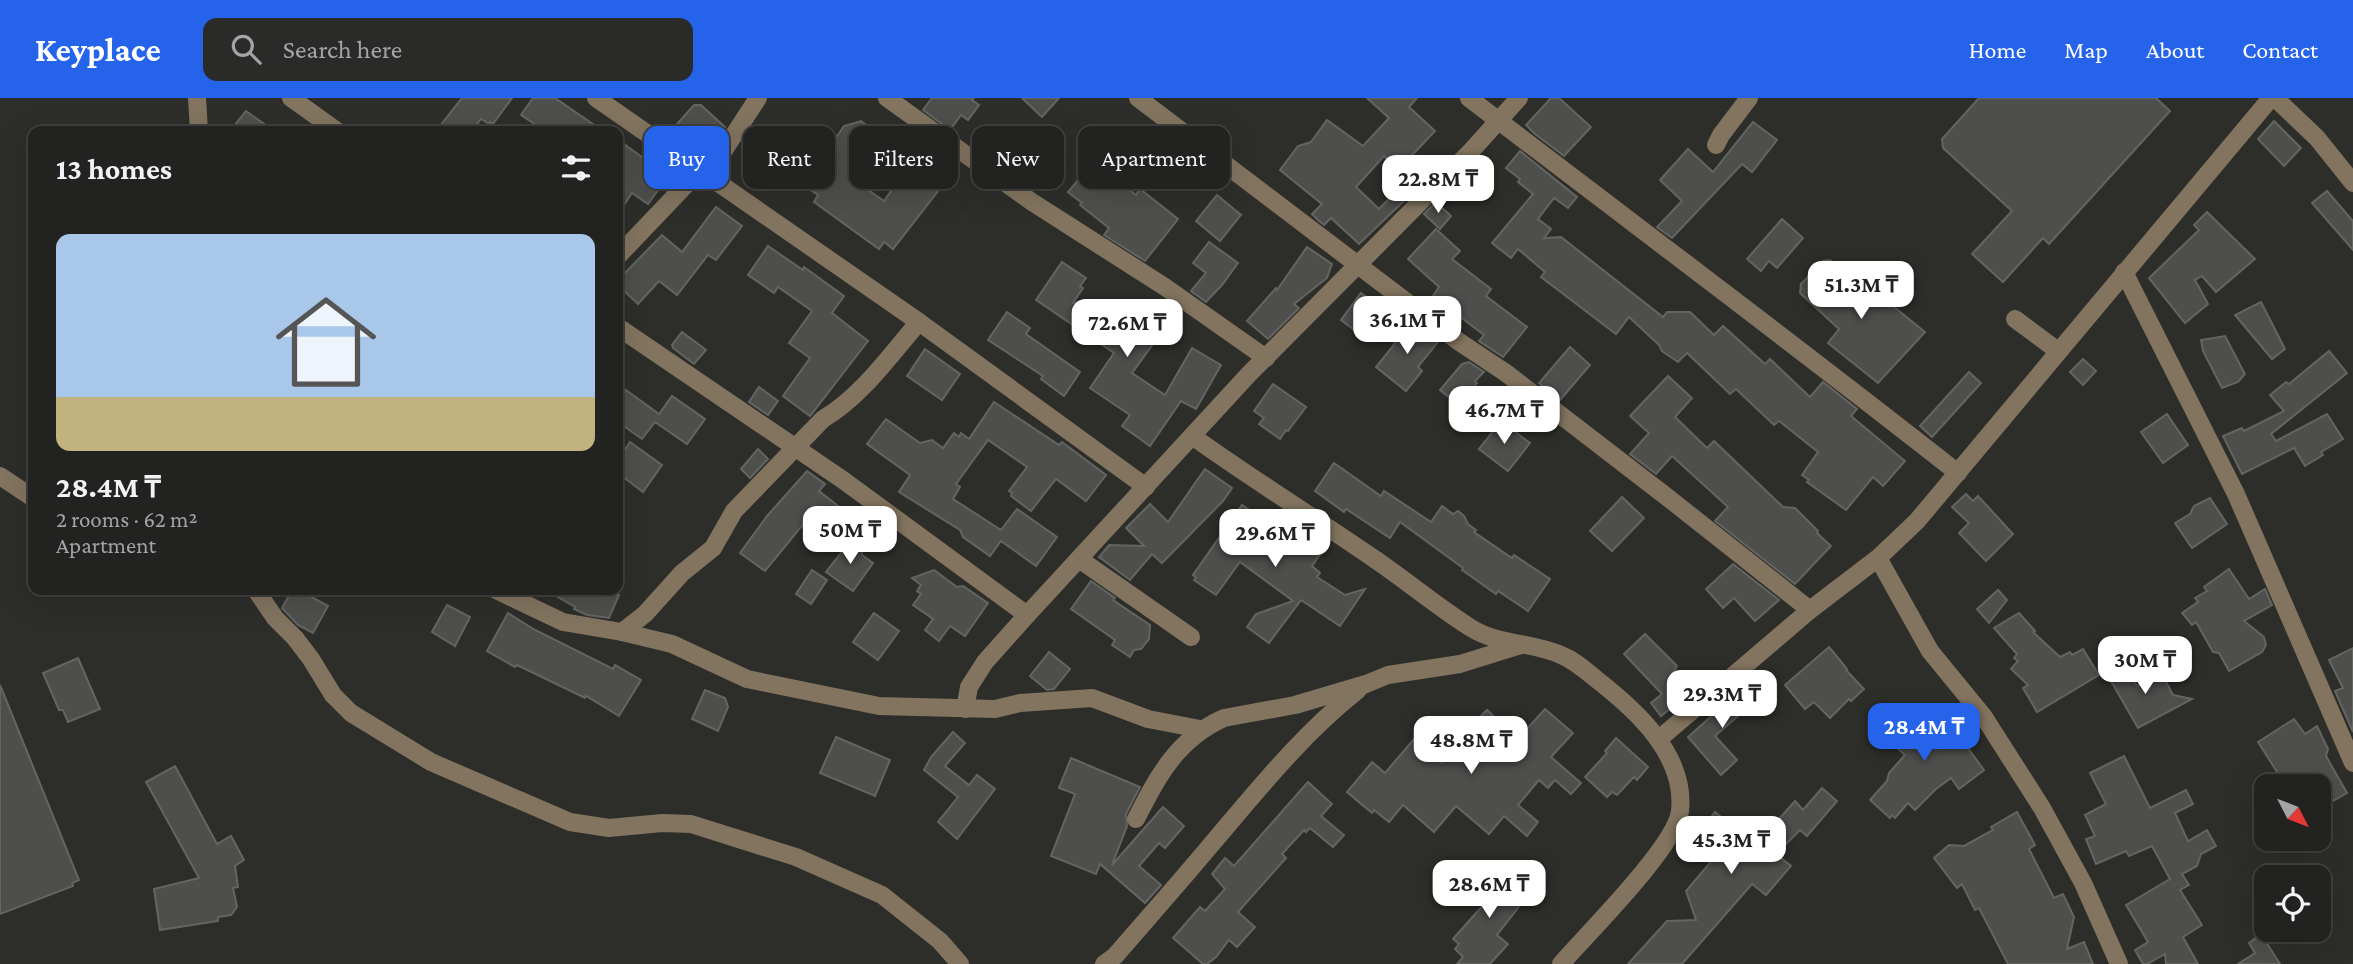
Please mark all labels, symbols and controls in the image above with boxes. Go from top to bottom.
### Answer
search box [203,18,693,81]
icon: search [227,30,265,68]
text: Keyplace [35,31,161,68]
text: Search here [283,35,402,64]
text: Home [1969,36,2026,63]
text: Map [2064,36,2108,63]
text: About [2146,36,2204,63]
text: Contact [2242,36,2318,63]
chip: Buy [644,126,729,189]
chip: Rent [743,126,835,189]
chip: Filters [849,126,958,189]
chip: New [972,126,1064,189]
chip: Apartment [1078,126,1230,189]
icon: filters [557,149,595,187]
text: 13 homes [56,152,172,185]
pin: 22.8M ₸ [1373,156,1503,215]
text: 22.8M ₸ [1398,165,1478,191]
pin: 51.3M ₸ [1796,262,1926,321]
text: 51.3M ₸ [1824,271,1898,297]
icon: home [263,279,389,405]
pin: 36.1M ₸ [1342,296,1472,356]
pin: 72.6M ₸ [1062,300,1192,359]
text: 36.1M ₸ [1369,306,1445,332]
text: 72.6M ₸ [1088,309,1166,335]
pin: 46.7M ₸ [1439,386,1569,446]
text: 46.7M ₸ [1465,396,1543,422]
text: 28.4M ₸ [56,470,161,503]
text: 2 rooms · 62 m² [56,506,197,532]
pin: 50M ₸ [801,506,899,566]
pin: 29.6M ₸ [1210,510,1340,569]
text: 50M ₸ [819,516,881,542]
text: 29.6M ₸ [1235,519,1315,545]
text: Apartment [56,532,156,558]
pin: 30M ₸ [2096,636,2194,696]
text: 30M ₸ [2114,646,2176,672]
pin: 29.3M ₸ [1657,670,1787,730]
text: 29.3M ₸ [1683,680,1761,706]
pin: 28.4M ₸ [1859,704,1989,763]
text: 28.4M ₸ [1884,713,1964,739]
pin: 48.8M ₸ [1406,716,1536,776]
text: 48.8M ₸ [1430,726,1512,752]
north arrow [2254,774,2331,850]
map controls [2254,774,2331,942]
pin: 45.3M ₸ [1666,816,1796,876]
text: 45.3M ₸ [1692,826,1770,852]
pin: 28.6M ₸ [1424,860,1554,920]
button: locate [2254,865,2331,942]
text: 28.6M ₸ [1449,870,1529,896]

